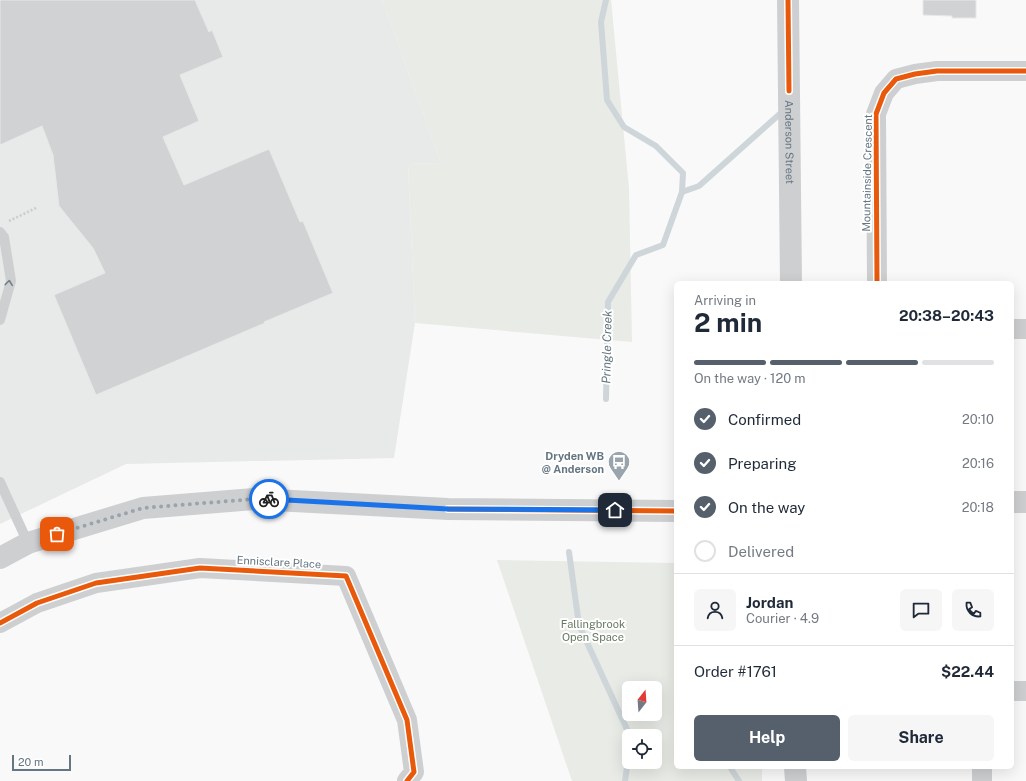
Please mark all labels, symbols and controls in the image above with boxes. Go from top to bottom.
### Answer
street label: Anderson Street [783,100,796,184]
street label: Mountainside Crescent [860,114,874,232]
one-way arrow [4,280,13,286]
text: Arriving in [694,293,756,308]
text: 2 min [694,307,762,338]
text: 20:38–20:43 [899,307,994,324]
water label: Pringle Creek [599,310,615,384]
text: On the way · 120 m [694,371,806,386]
icon: check [694,408,716,430]
text: Confirmed [728,411,801,428]
text: 20:10 [962,412,994,427]
bus stop icon: Dryden WB @ Anderson [606,449,632,482]
place label: Dryden WB @ Anderson [542,450,604,475]
icon: check [694,452,716,474]
text: Preparing [728,455,797,472]
text: 20:16 [962,456,994,471]
courier [249,479,289,519]
icon: bike [258,488,280,510]
pin [598,493,632,527]
icon: check [694,496,716,518]
icon: home [604,499,626,521]
text: On the way [728,499,805,516]
text: 20:18 [962,500,994,515]
pin [40,517,74,551]
icon: bag [46,523,68,545]
text: Delivered [728,543,794,560]
street label: Ennisclare Place [236,554,322,570]
button: person [694,589,736,631]
button: chat [900,589,942,631]
button: phone [952,589,994,631]
text: Jordan [746,594,793,611]
text: Courier · 4.9 [746,611,819,626]
park label: Fallingbrook Open Space [561,618,625,643]
text: Order #1761 [694,663,777,680]
text: $22.44 [941,663,994,680]
north arrow [622,681,662,721]
map controls [622,681,662,769]
button: Help [694,715,840,761]
button: Share [848,715,994,761]
button: locate [622,729,662,769]
scale bar [12,753,71,772]
text: 20 m [18,756,43,768]

